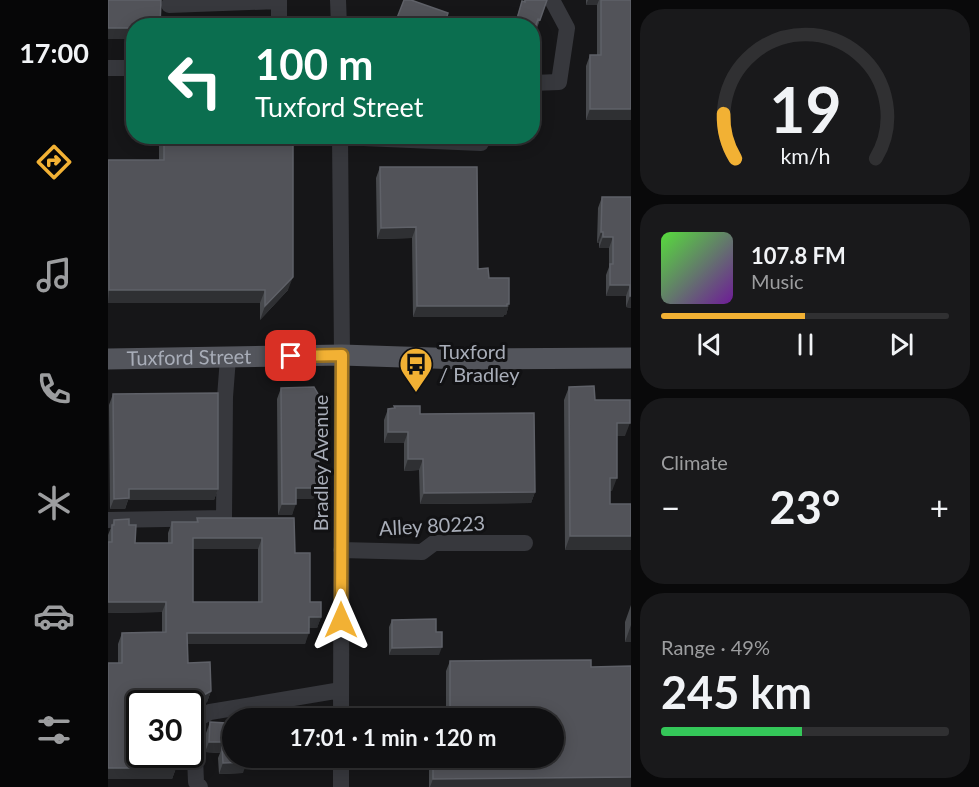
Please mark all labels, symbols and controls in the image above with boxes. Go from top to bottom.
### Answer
text: 17:00 [19,36,89,69]
text: 100 m [255,39,373,89]
icon: left [156,42,234,120]
text: 19 [769,71,841,146]
text: Tuxford Street [255,90,423,123]
icon: directions [33,141,75,183]
text: km/h [780,143,830,169]
text: 107.8 FM [751,242,846,269]
icon: music [33,254,75,296]
text: Music [751,269,804,293]
icon: previous [693,328,726,361]
icon: pause [789,328,822,361]
icon: next [885,328,918,361]
pin [265,330,316,381]
icon: arrive [274,339,307,372]
place label: Tuxford / Bradley [439,339,520,386]
street label: Tuxford Street [126,344,252,370]
bus stop icon: Tuxford / Bradley [398,346,434,393]
icon: phone [33,368,75,410]
street label: Bradley Avenue [308,395,332,531]
text: Climate [661,450,728,474]
text: 23° [770,480,840,534]
icon: climate [33,482,75,524]
text: − [661,487,680,527]
text: + [930,487,949,527]
street label: Alley 80223 [378,510,486,540]
position arrow [309,588,373,652]
icon: car [33,595,75,637]
text: Range · 49% [661,635,770,659]
text: 245 km [661,665,812,719]
speed limit sign: 30 [126,690,204,768]
icon: filters [33,709,75,751]
text: 17:01 · 1 min · 120 m [290,724,496,751]

